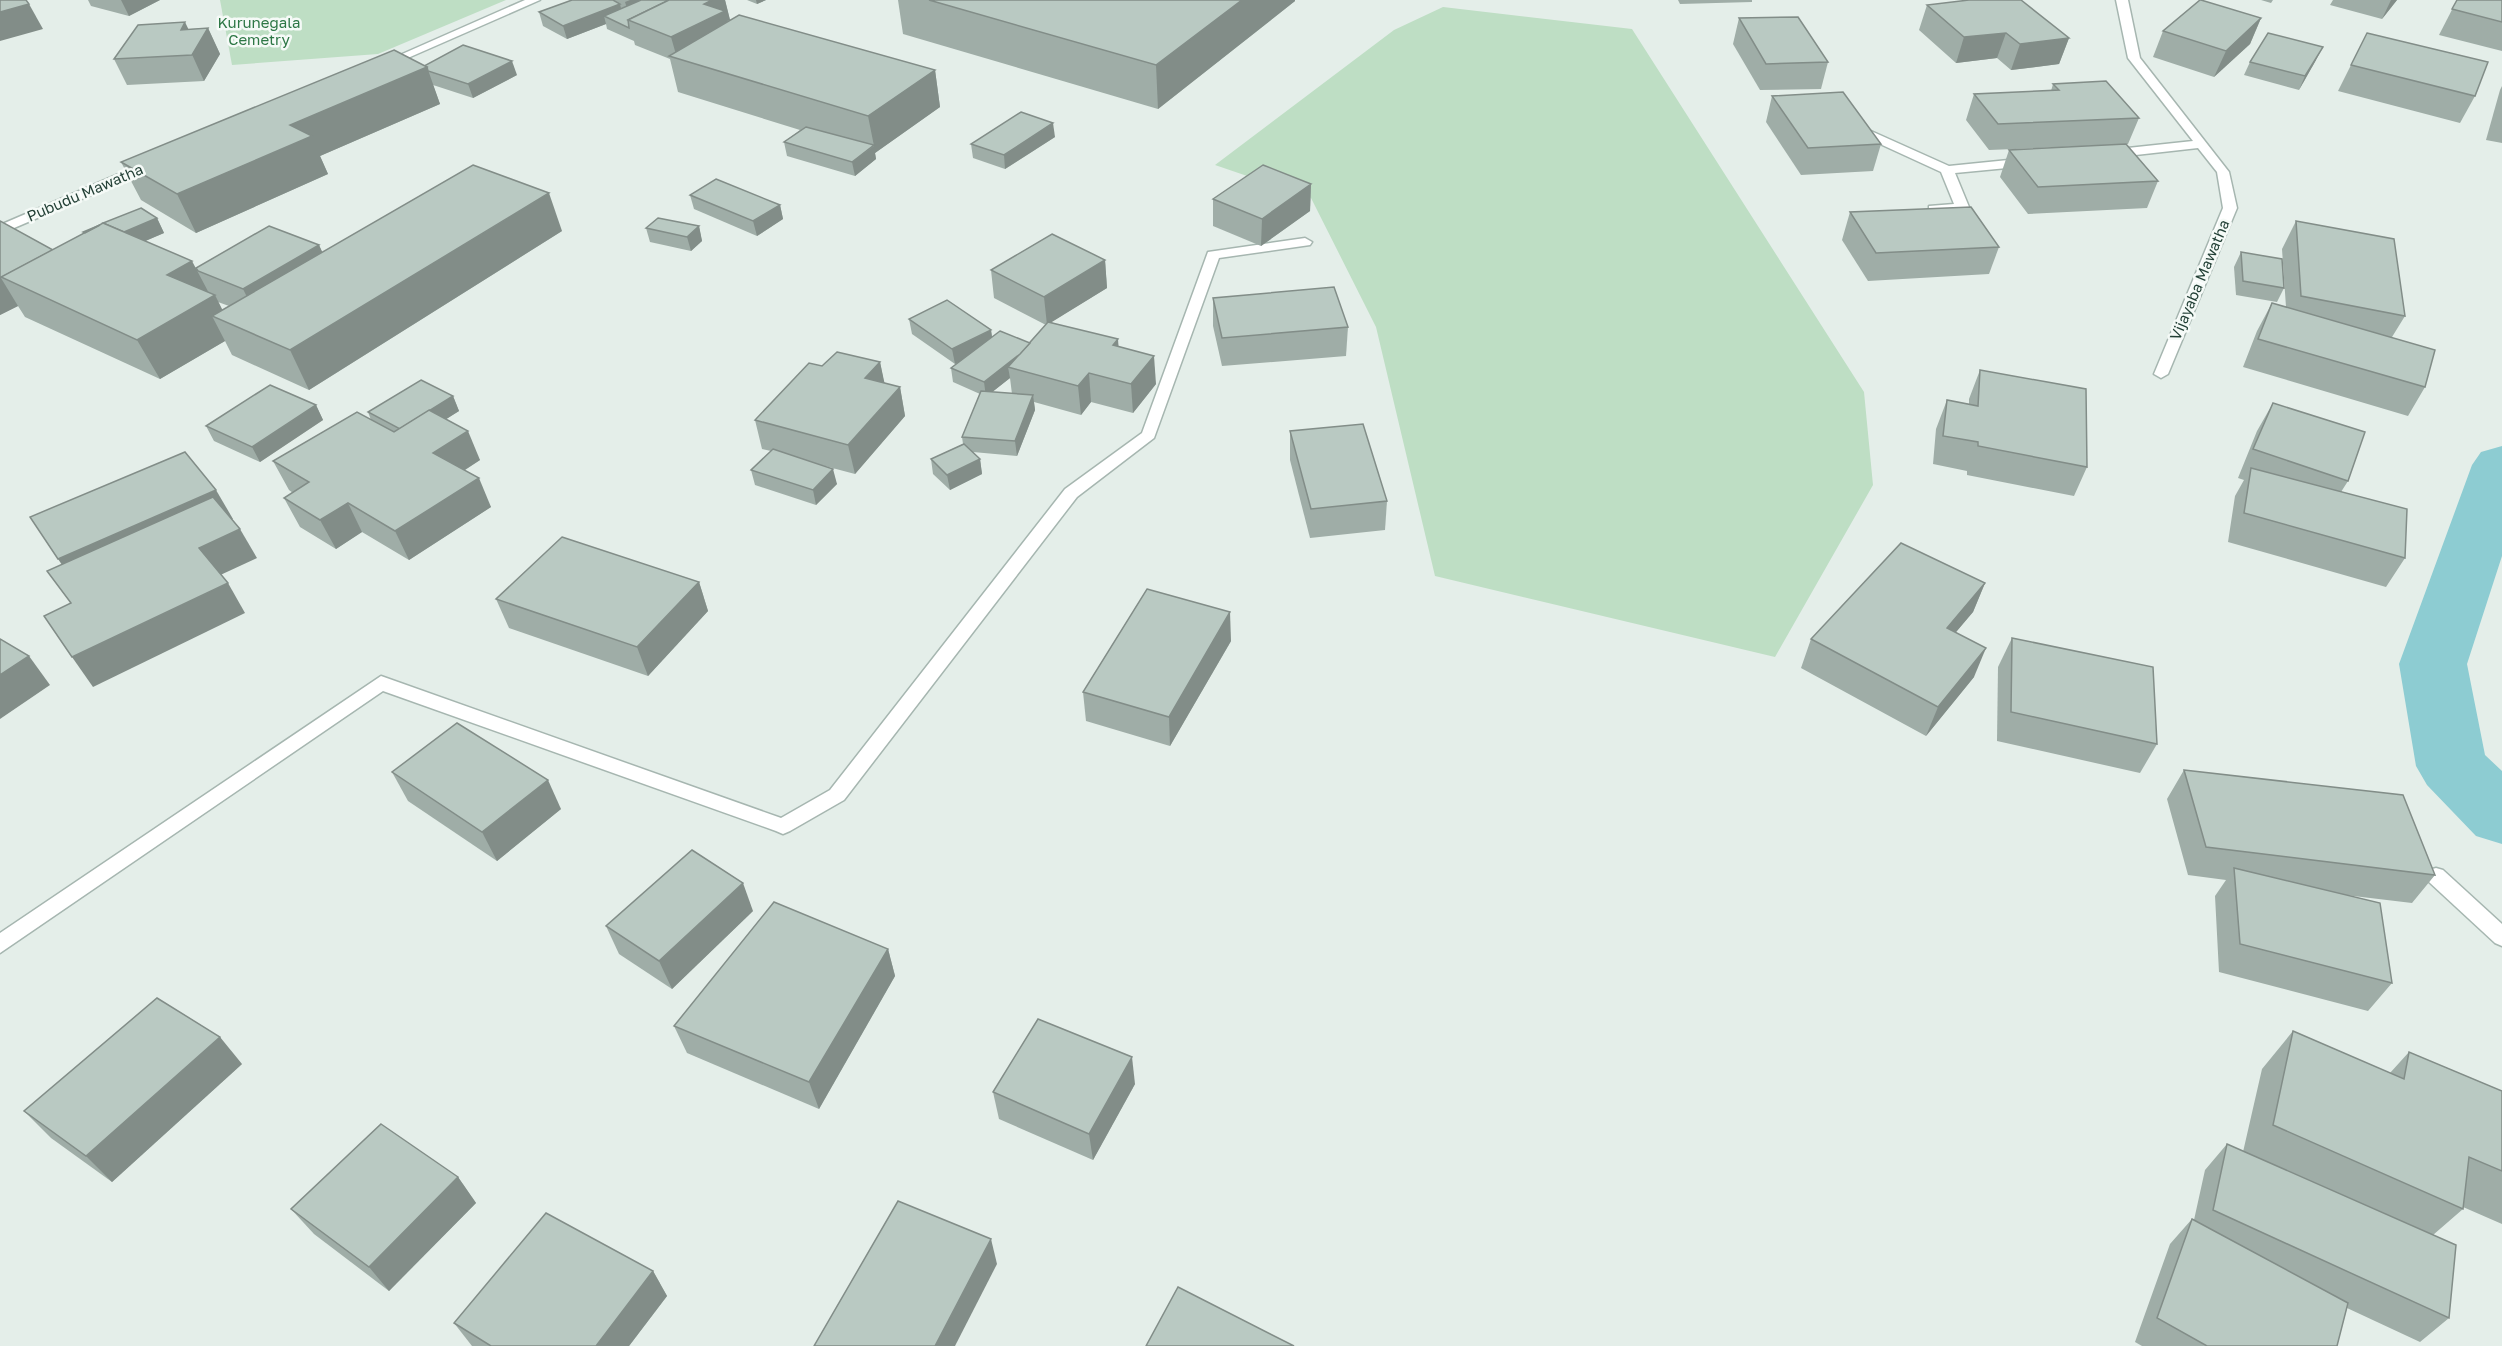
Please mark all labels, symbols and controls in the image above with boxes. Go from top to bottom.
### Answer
park label: Kurunegala Cemetry [218,13,300,48]
street label: Pubudu Mawatha [24,159,145,225]
street label: Vijayaba Mawatha [2166,217,2233,343]

